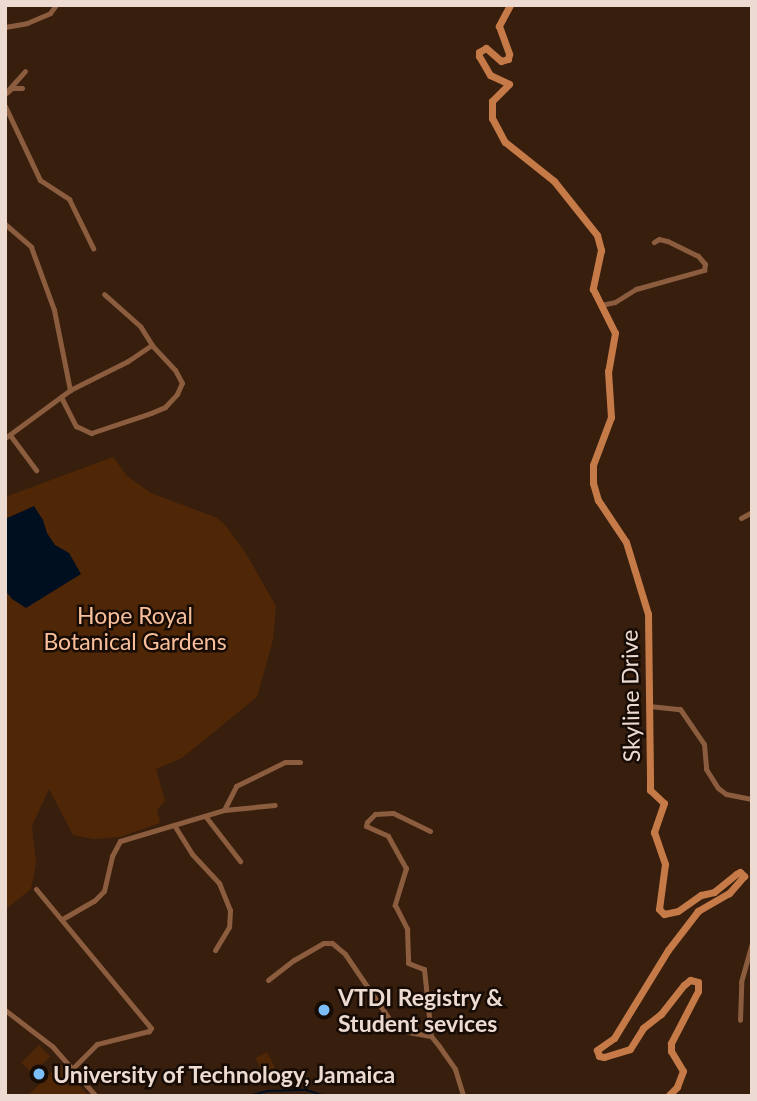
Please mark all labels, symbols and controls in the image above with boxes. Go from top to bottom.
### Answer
park label: Hope Royal Botanical Gardens [43,601,227,655]
street label: Skyline Drive [615,630,645,762]
place label: VTDI Registry & Student sevices [338,983,504,1037]
marker: VTDI Registry & Student sevices [316,1002,332,1018]
place label: University of Technology, Jamaica [53,1060,398,1088]
marker: University of Technology, Jamaica [31,1066,47,1082]

